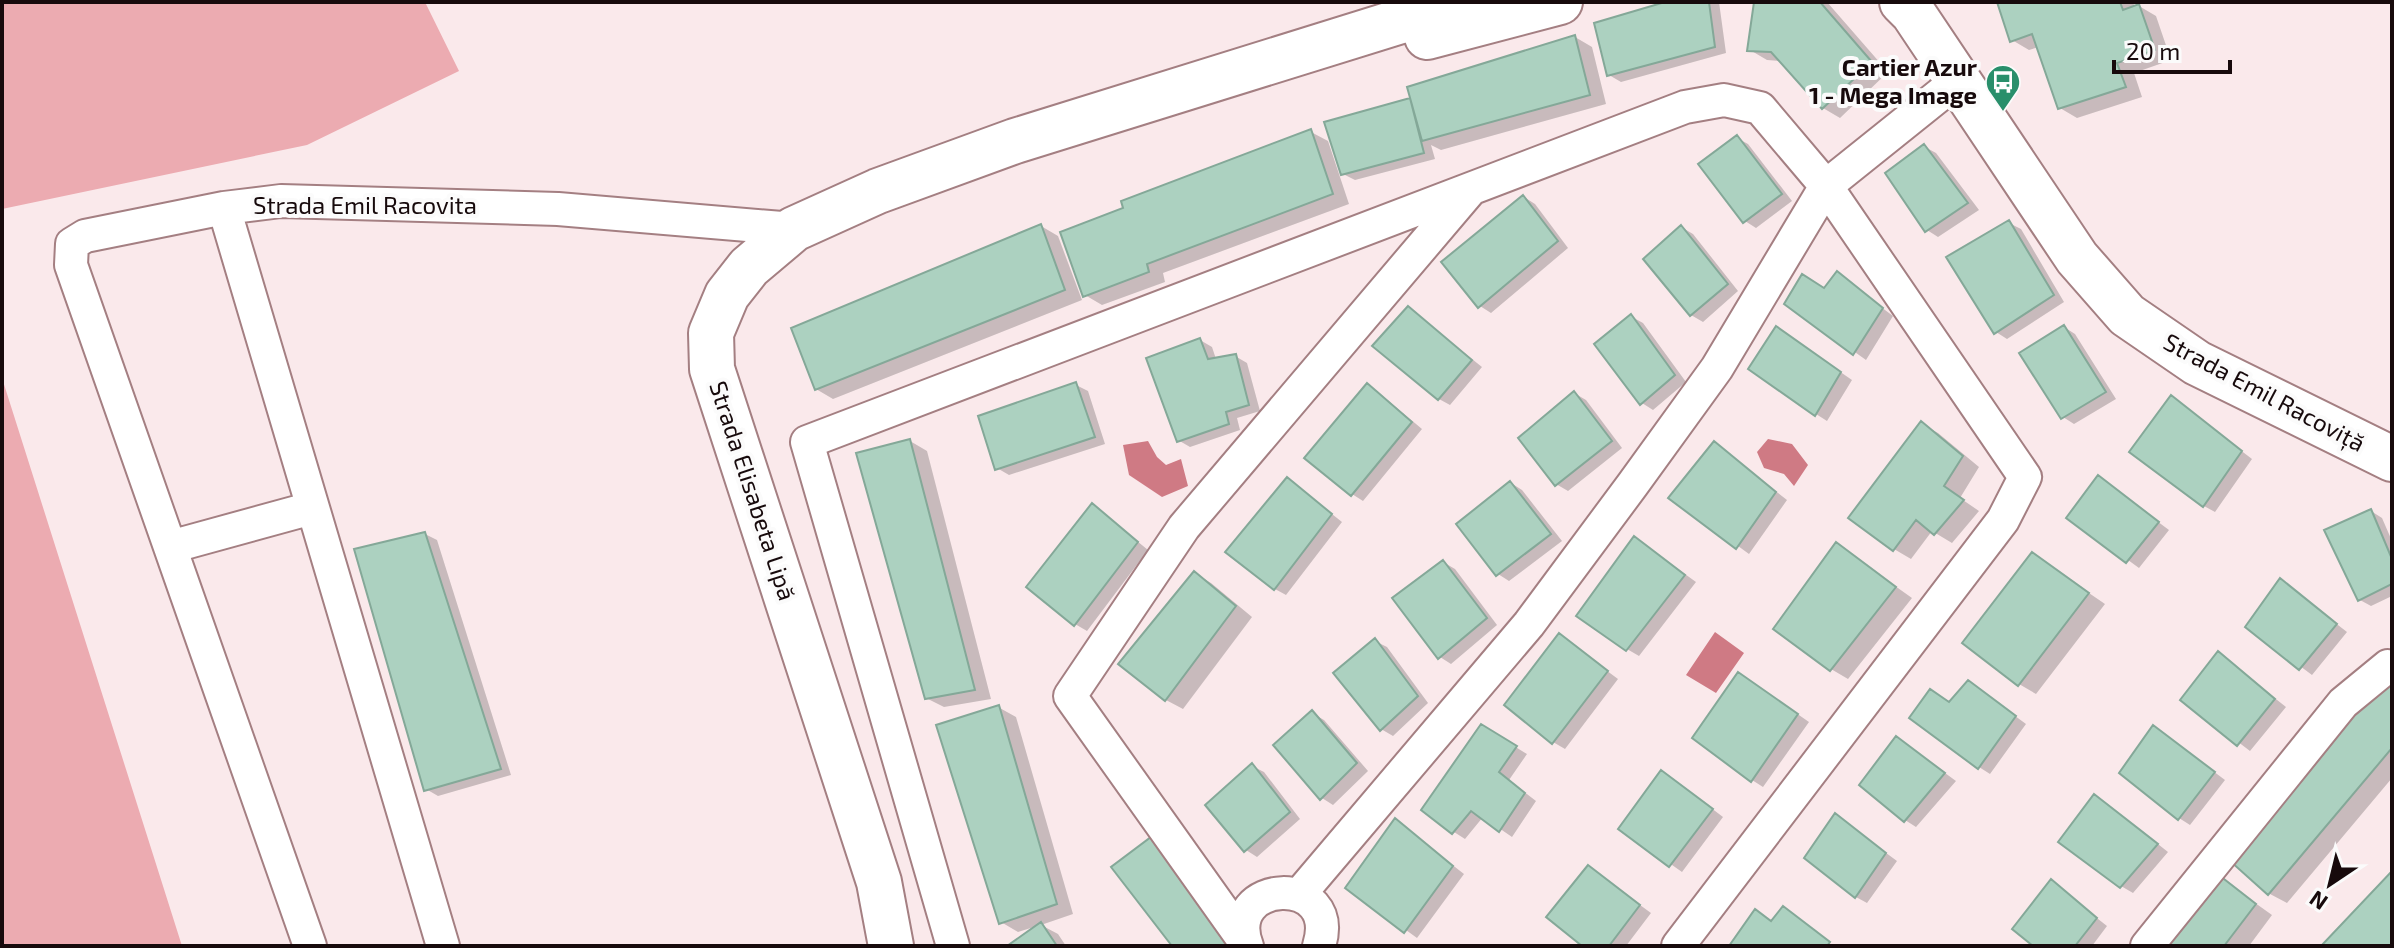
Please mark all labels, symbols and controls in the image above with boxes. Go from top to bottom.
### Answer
scale bar [2114,24,2230,74]
text: 20 m [2126,36,2180,65]
place label: Cartier Azur 1 - Mega Image [1809,52,1978,109]
bus stop icon: Cartier Azur 1 - Mega Image [1984,63,2022,113]
street label: Strada Emil Racovita [253,190,477,219]
street label: Strada Emil Racoviță [2158,326,2370,459]
street label: Strada Elisabeta Lipă [704,377,803,604]
north arrow [2290,844,2370,924]
text: N [2304,886,2332,916]

